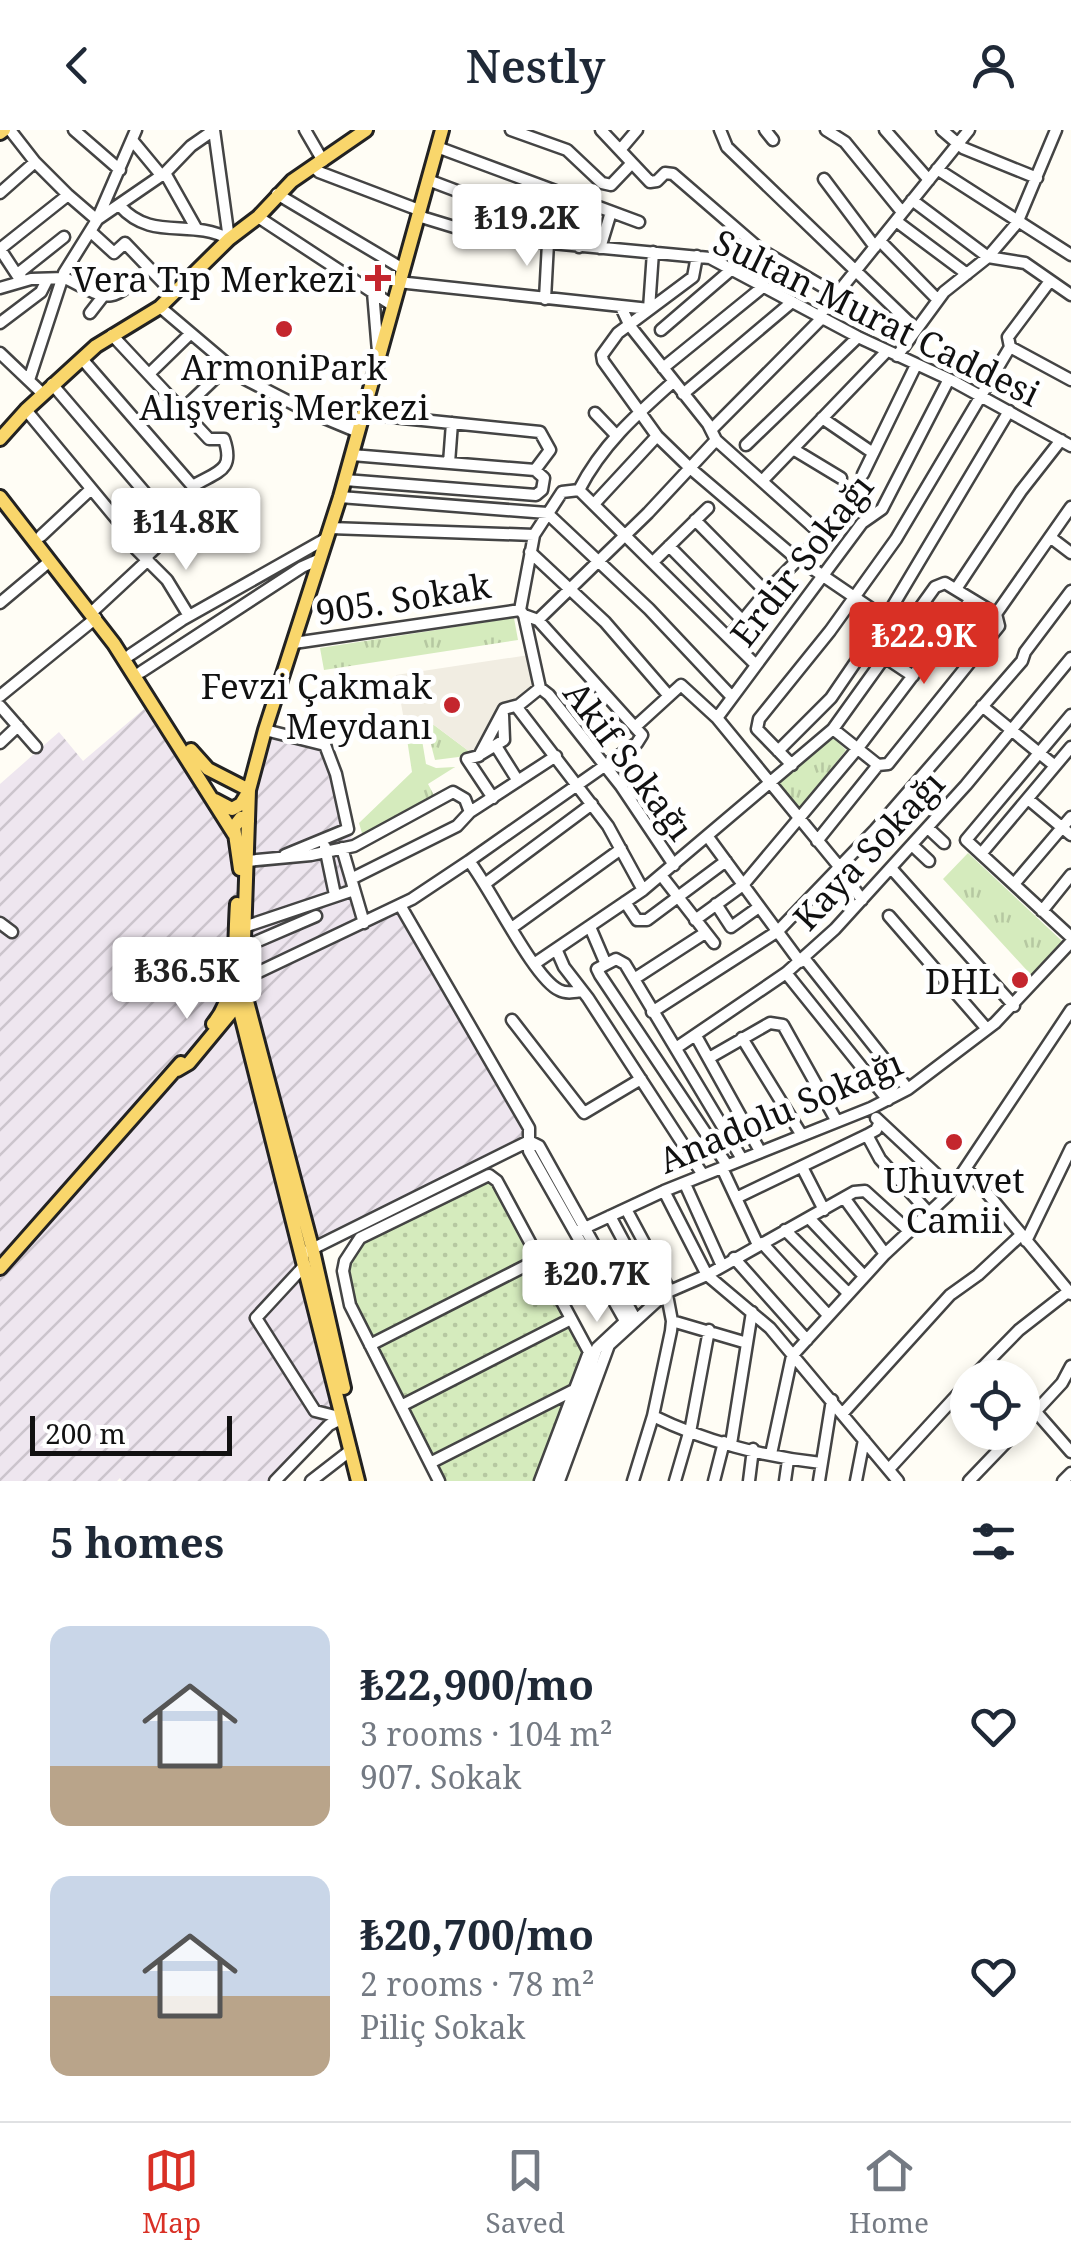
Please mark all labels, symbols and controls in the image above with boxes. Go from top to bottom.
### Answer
text: Nestly [466,35,605,96]
icon: back [50,38,105,93]
icon: person [966,38,1021,93]
pin: ₺19.2K [446,184,608,269]
text: ₺19.2K [474,195,580,238]
street label: Sultan Murat Caddesi [706,217,1048,417]
place label: Vera Tıp Merkezi [72,255,356,302]
marker: Vera Tıp Merkezi [365,265,391,291]
marker: ArmoniPark Alışveriş Merkezi [273,318,295,340]
place label: ArmoniPark Alışveriş Merkezi [139,343,429,430]
street label: Erdir Sokağı [719,464,883,656]
pin: ₺14.8K [105,488,267,573]
text: ₺14.8K [133,499,239,542]
street label: 905. Sokak [312,561,494,635]
pin: ₺22.9K [843,602,1005,687]
text: ₺22.9K [871,613,977,656]
place label: Fevzi Çakmak Meydanı [201,662,433,749]
street label: Akif Sokağı [554,671,704,849]
marker: Fevzi Çakmak Meydanı [441,694,463,716]
street label: Kaya Sokağı [782,760,954,940]
pin: ₺36.5K [106,937,268,1022]
text: ₺36.5K [134,948,240,991]
place label: DHL [925,957,1000,1004]
marker: DHL [1009,969,1031,991]
street label: Anadolu Sokağı [651,1039,909,1183]
marker: Uhuvvet Camii [943,1131,965,1153]
place label: Uhuvvet Camii [883,1156,1025,1243]
pin: ₺20.7K [516,1240,678,1325]
text: ₺20.7K [544,1251,650,1294]
map controls [950,1360,1040,1450]
button: locate [950,1360,1040,1450]
scale bar [30,1411,232,1456]
text: 200 m [45,1414,126,1452]
text: 5 homes [50,1513,224,1570]
icon: filters [966,1514,1021,1569]
text: ₺22,900/mo [360,1655,594,1712]
icon: home [130,1666,250,1786]
icon: heart [966,1699,1021,1754]
text: 3 rooms · 104 m² [360,1712,613,1755]
text: 907. Sokak [360,1755,521,1798]
text: ₺20,700/mo [360,1905,594,1962]
icon: home [130,1916,250,2036]
icon: heart [966,1949,1021,2004]
text: 2 rooms · 78 m² [360,1962,595,2005]
text: Piliç Sokak [360,2005,525,2048]
tab: Map [142,2143,201,2241]
tab: Saved [486,2143,565,2241]
tab: Home [849,2143,929,2241]

